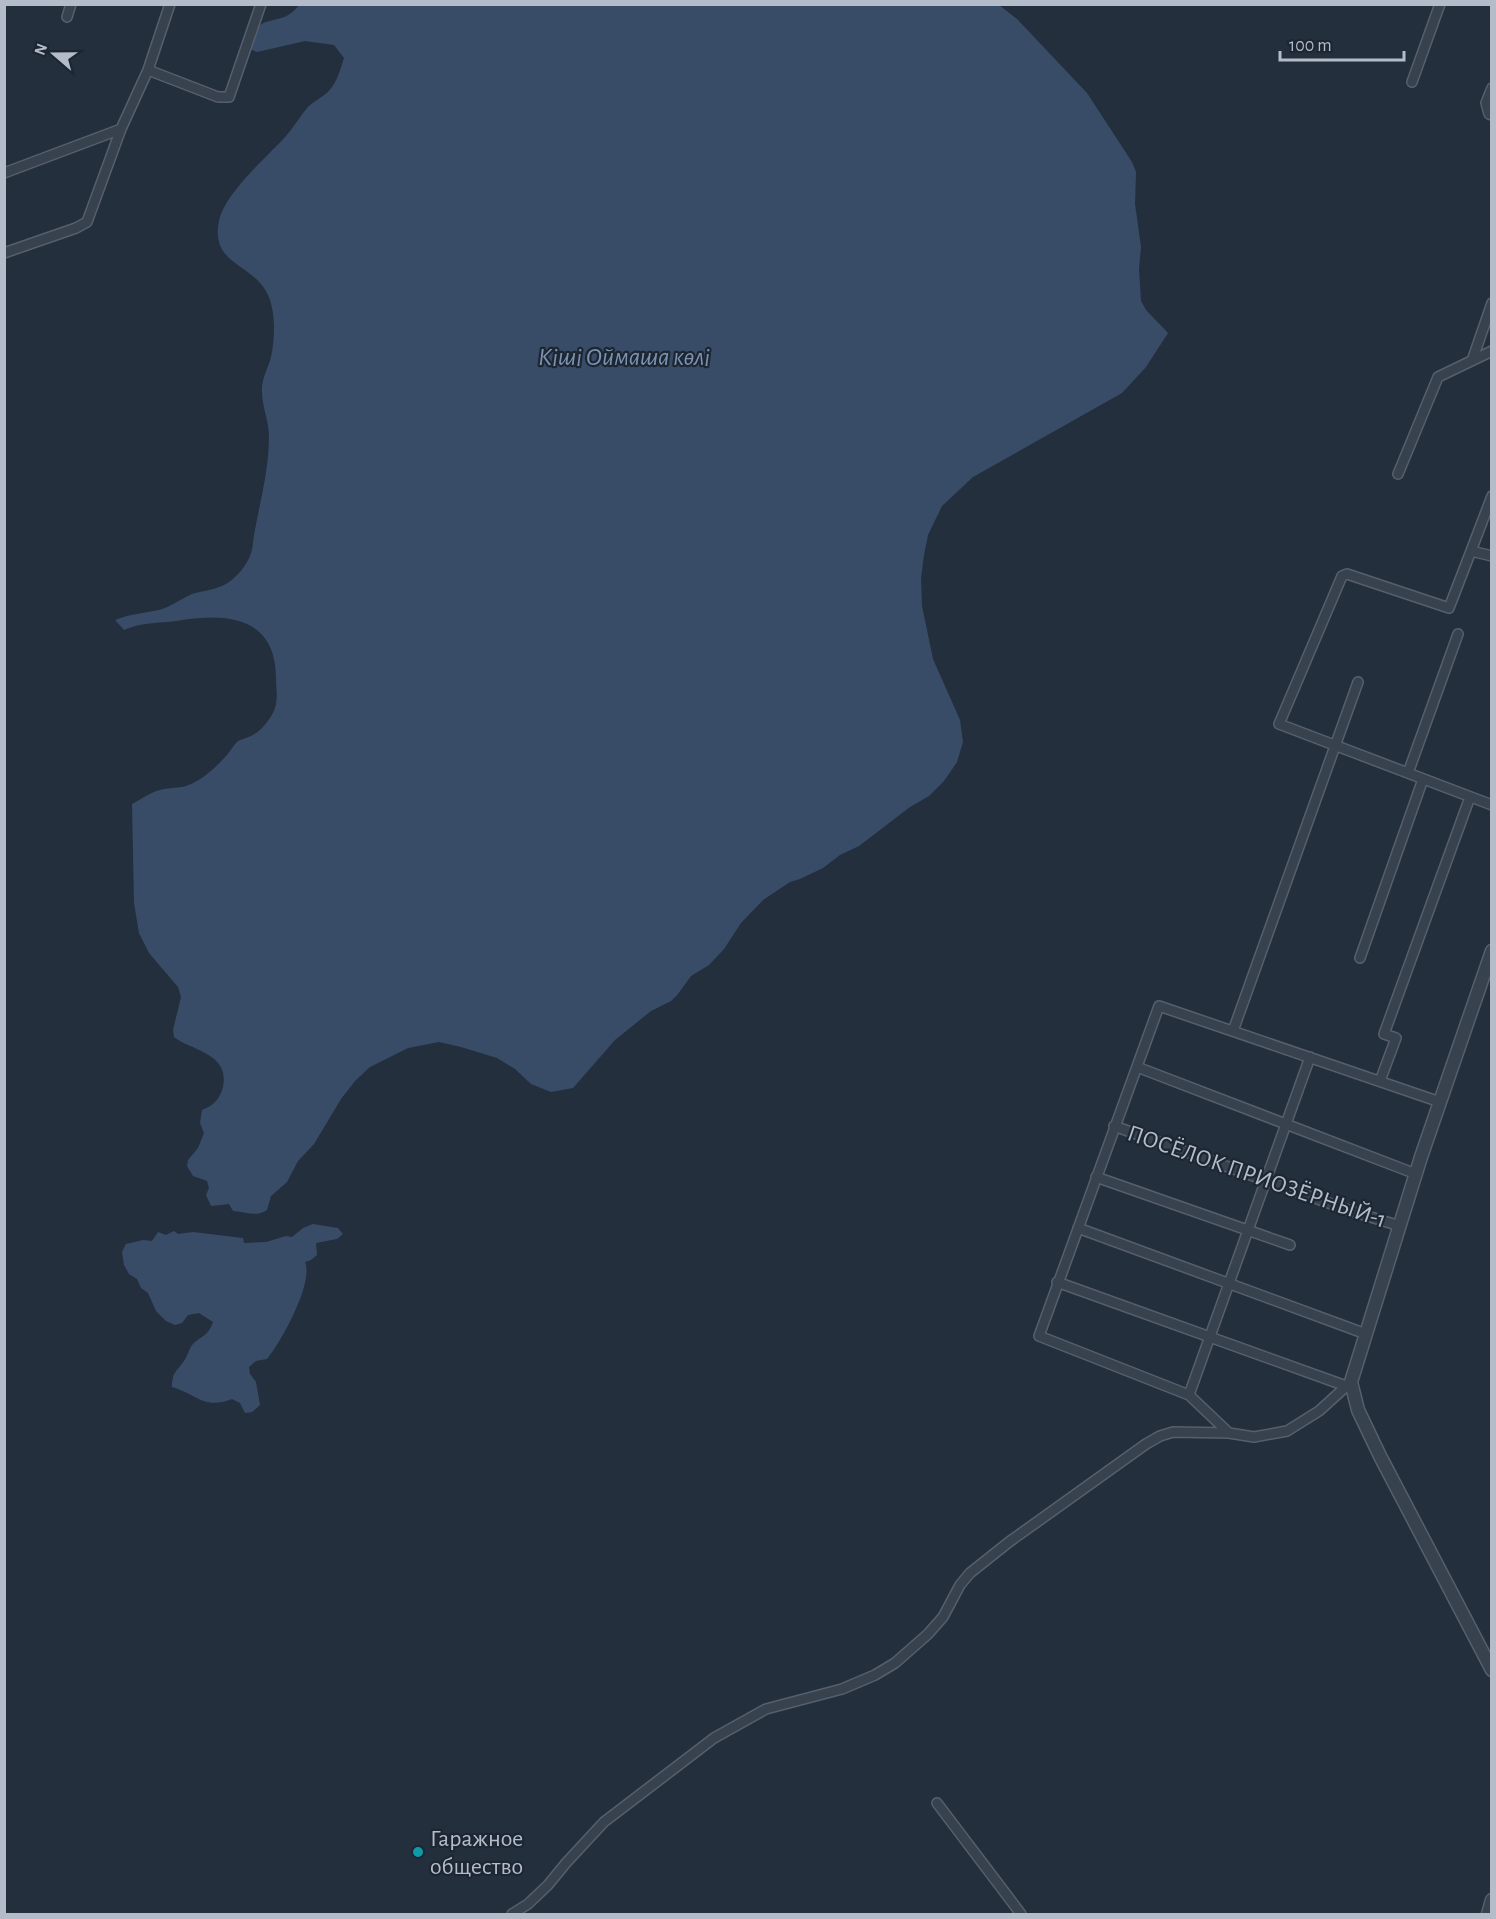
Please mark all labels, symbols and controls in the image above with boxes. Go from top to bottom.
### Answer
north arrow [24,24,84,84]
scale bar [1280,24,1404,62]
text: 100 m [1289,37,1332,55]
text: N [31,41,50,57]
water label: Кіші Оймаша көлi [538,344,710,370]
street label: ПОСЁЛОК ПРИОЗЁРНЫЙ-1 [1124,1120,1389,1233]
place label: Гаражное общество [430,1827,523,1879]
marker: Гаражное общество [411,1845,425,1859]

